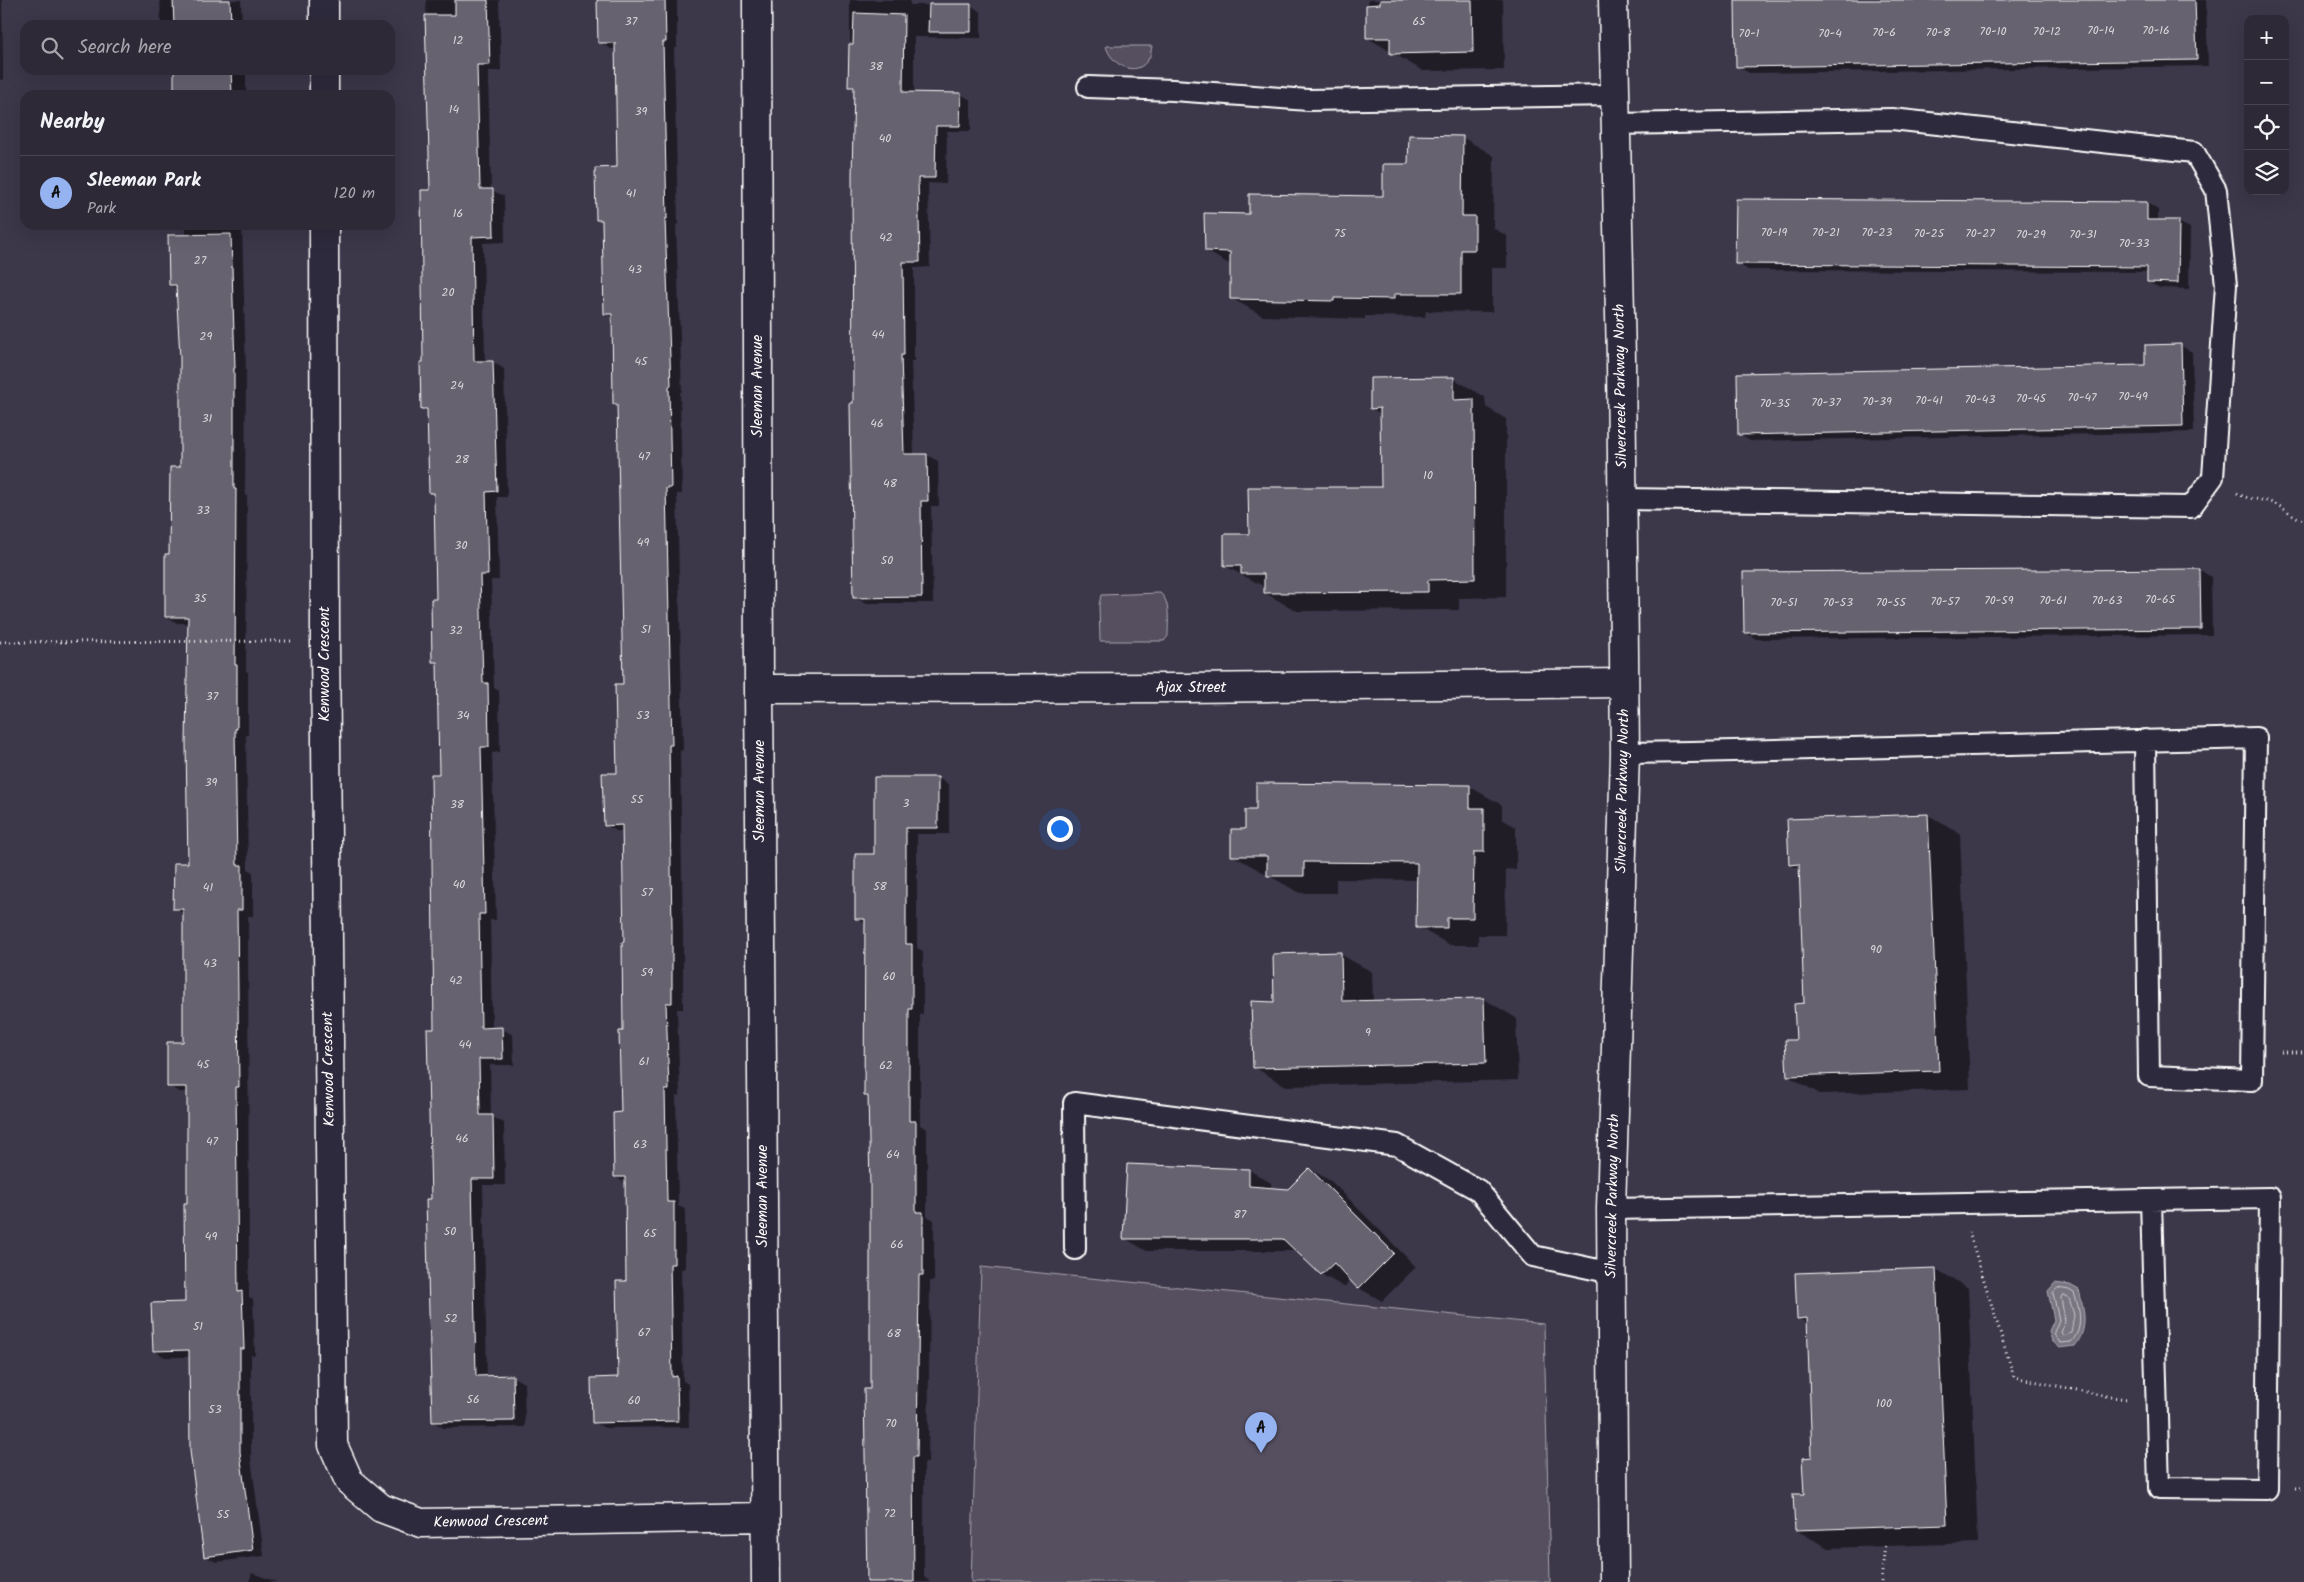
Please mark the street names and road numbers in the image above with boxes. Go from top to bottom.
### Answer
street label: Silvercreek Parkway North [1608,304,1634,468]
street label: Sleeman Avenue [746,335,770,437]
street label: Kenwood Crescent [313,606,337,722]
street label: Ajax Street [1156,676,1226,700]
street label: Silvercreek Parkway North [1610,709,1636,873]
street label: Sleeman Avenue [748,740,772,842]
street label: Kenwood Crescent [316,1011,342,1127]
street label: Silvercreek Parkway North [1600,1114,1626,1278]
street label: Sleeman Avenue [751,1145,775,1247]
street label: Kenwood Crescent [433,1509,549,1535]

